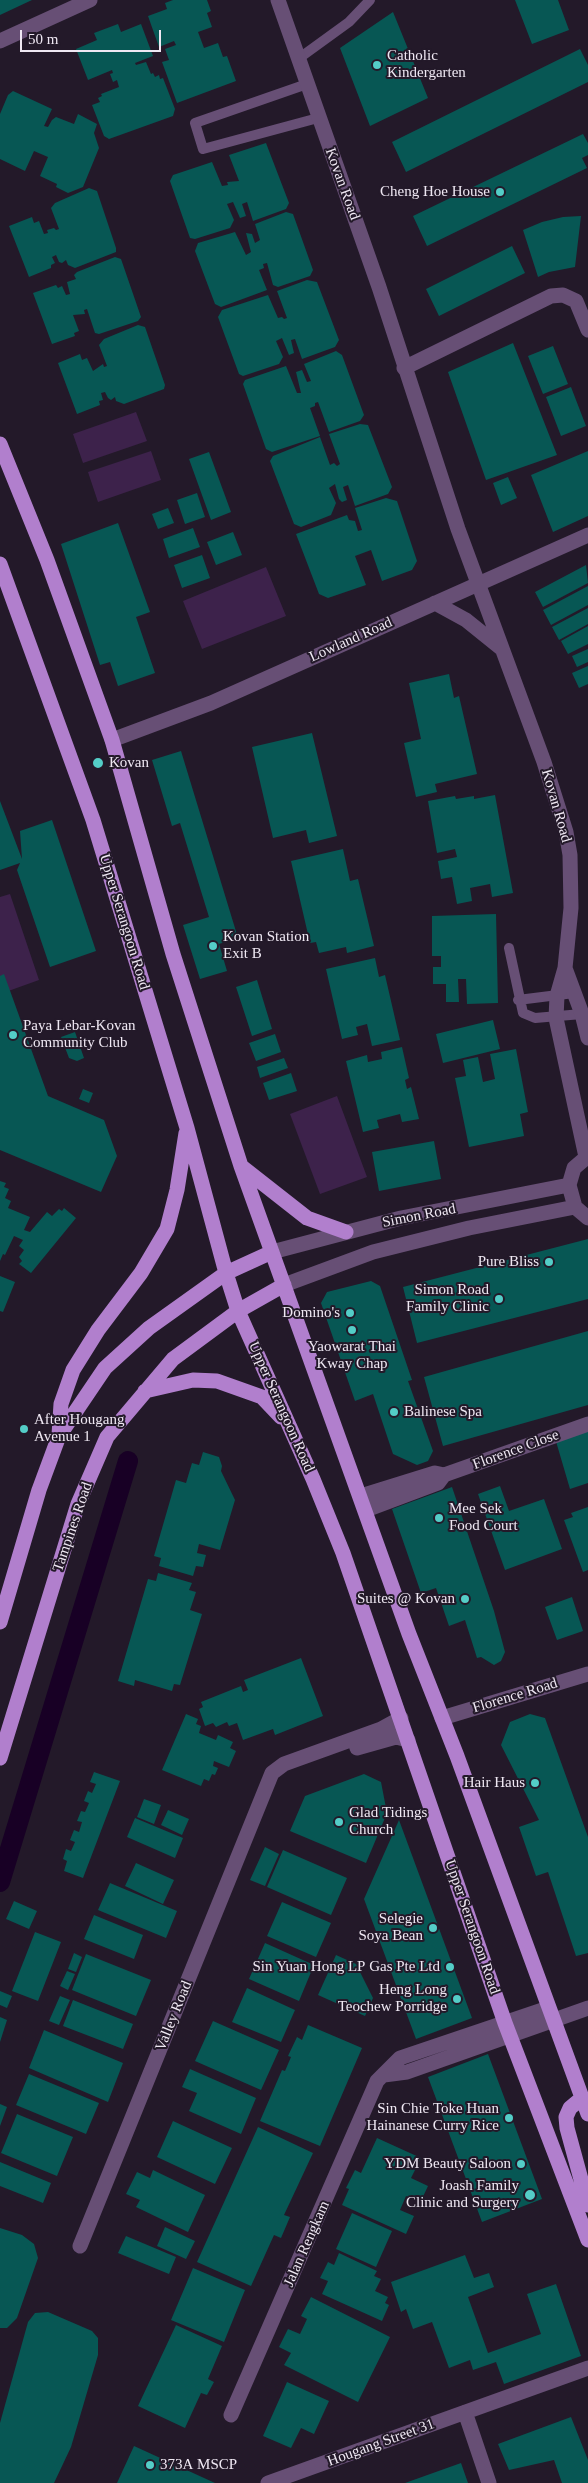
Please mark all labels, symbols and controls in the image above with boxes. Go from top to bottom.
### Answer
scale bar [22,20,164,52]
text: 50 m [28,31,58,47]
place label: Catholic Kindergarten [387,47,478,82]
marker: Catholic Kindergarten [371,59,383,71]
street label: Kovan Road [319,142,365,226]
place label: Cheng Hoe House [366,183,490,201]
marker: Cheng Hoe House [494,186,506,198]
street label: Lowland Road [302,612,400,668]
place label: Kovan [109,754,153,772]
marker: Kovan [91,756,105,770]
street label: Kovan Road [536,764,576,848]
street label: Upper Serangoon Road [92,842,156,1002]
place label: Kovan Station Exit B [223,928,320,963]
marker: Kovan Station Exit B [207,940,219,952]
place label: Paya Lebar-Kovan Community Club [23,1017,147,1052]
marker: Paya Lebar-Kovan Community Club [7,1029,19,1041]
street label: Simon Road [376,1199,462,1233]
place label: Pure Bliss [471,1253,539,1271]
marker: Pure Bliss [543,1256,555,1268]
place label: Simon Road Family Clinic [401,1281,489,1316]
marker: Simon Road Family Clinic [493,1293,505,1305]
place label: Domino's [274,1304,340,1322]
marker: Domino's [344,1307,356,1319]
marker: Yaowarat Thai Kway Chap [346,1324,358,1336]
street label: Upper Serangoon Road [240,1329,322,1485]
place label: Yaowarat Thai Kway Chap [303,1338,401,1373]
place label: Balinese Spa [404,1403,493,1421]
marker: Balinese Spa [388,1406,400,1418]
place label: After Hougang Avenue 1 [34,1411,134,1446]
marker: After Hougang Avenue 1 [18,1423,30,1435]
street label: Florence Close [465,1424,567,1476]
street label: Tampines Road [47,1473,99,1581]
place label: Mee Sek Food Court [449,1500,527,1535]
marker: Mee Sek Food Court [433,1512,445,1524]
place label: Suites @ Kovan [348,1590,455,1608]
marker: Suites @ Kovan [459,1593,471,1605]
street label: Florence Road [465,1673,565,1719]
place label: Hair Haus [457,1774,525,1792]
marker: Hair Haus [529,1777,541,1789]
place label: Glad Tidings Church [349,1804,436,1839]
marker: Glad Tidings Church [333,1816,345,1828]
street label: Upper Serangoon Road [437,1848,507,2006]
place label: Selegie Soya Bean [350,1910,423,1945]
marker: Selegie Soya Bean [427,1922,439,1934]
place label: Sin Yuan Hong LP Gas Pte Ltd [237,1958,440,1976]
marker: Sin Yuan Hong LP Gas Pte Ltd [444,1961,456,1973]
street label: Valley Road [151,1975,197,2057]
place label: Heng Long Teochew Porridge [322,1981,447,2016]
marker: Heng Long Teochew Porridge [451,1993,463,2005]
place label: Sin Chie Toke Huan Hainanese Curry Rice [351,2100,499,2135]
marker: Sin Chie Toke Huan Hainanese Curry Rice [503,2112,515,2124]
place label: YDM Beauty Saloon [376,2155,511,2173]
marker: YDM Beauty Saloon [515,2158,527,2170]
place label: Joash Family Clinic and Surgery [392,2177,519,2212]
marker: Joash Family Clinic and Surgery [523,2188,537,2202]
street label: Jalan Rengkam [277,2191,337,2297]
street label: Hougang Street 31 [318,2413,444,2473]
place label: 373A MSCP [160,2456,238,2474]
marker: 373A MSCP [144,2459,156,2471]

